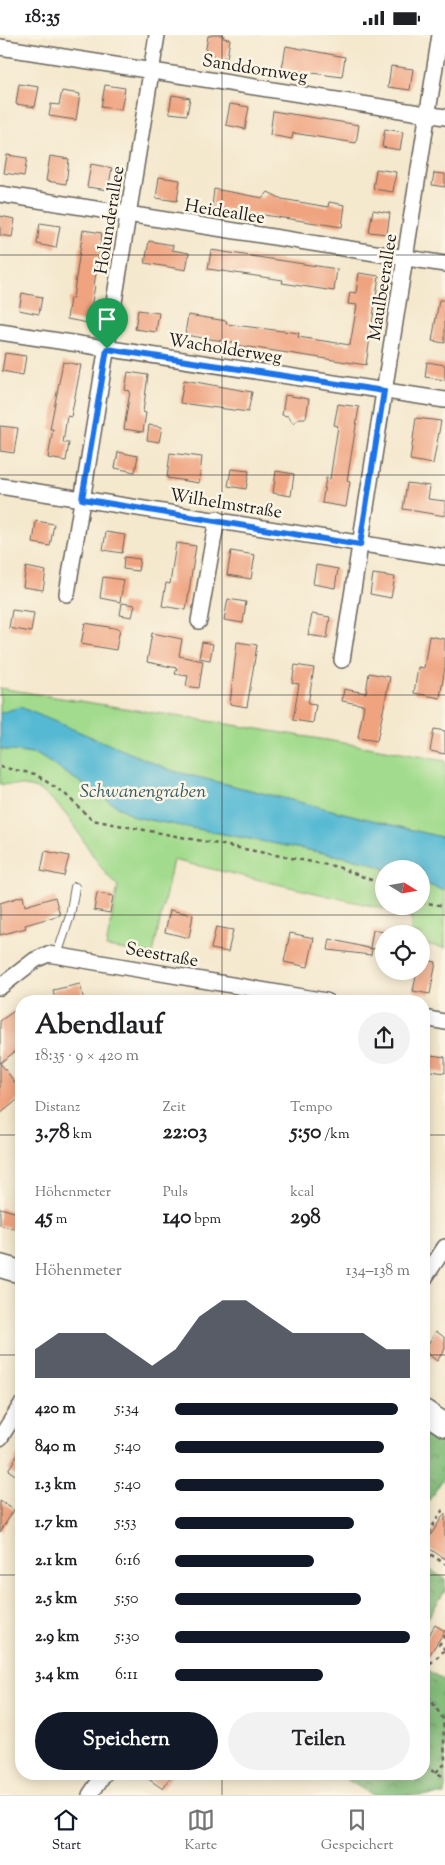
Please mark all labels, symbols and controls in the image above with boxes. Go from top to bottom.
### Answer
text: 18:35 [25,4,60,31]
street label: Sanddornweg [200,49,309,91]
street label: Holunderallee [90,164,132,277]
street label: Heideallee [183,194,267,232]
street label: Maulbeerallee [363,232,405,343]
pin [86,298,128,349]
icon: arrive [93,305,121,333]
street label: Wacholderweg [166,328,284,372]
street label: Wilhelmstraße [167,483,284,527]
water label: Schwanengraben [80,779,206,806]
north arrow [375,860,430,915]
map controls [375,860,430,980]
button: locate [375,925,430,980]
street label: Seestraße [123,937,200,975]
text: Abendlauf [35,1006,164,1046]
button: share [358,1012,410,1064]
text: 18:35 · 9 × 420 m [35,1045,139,1068]
text: Distanz [35,1098,80,1118]
text: Zeit [163,1098,186,1118]
text: Tempo [290,1098,332,1118]
text: 3.78 [35,1118,70,1148]
text: 22:03 [163,1118,207,1148]
text: 5:50 [290,1118,321,1148]
text: km [70,1125,92,1145]
text: /km [321,1125,350,1145]
text: Höhenmeter [35,1183,111,1203]
text: Puls [163,1183,188,1203]
text: kcal [290,1183,314,1203]
text: 45 [35,1203,53,1233]
text: 140 [163,1203,191,1233]
text: 298 [290,1203,321,1233]
text: m [53,1210,67,1230]
text: bpm [191,1210,221,1230]
text: Höhenmeter [35,1260,122,1283]
text: 134–138 m [346,1260,410,1283]
text: 420 m [35,1398,76,1421]
text: 5:34 [115,1398,139,1421]
text: 840 m [35,1436,76,1459]
text: 5:40 [115,1436,141,1459]
text: 1.3 km [35,1474,76,1497]
text: 5:40 [115,1474,141,1497]
text: 1.7 km [35,1512,78,1535]
text: 5:53 [115,1512,137,1535]
text: 2.1 km [35,1550,77,1573]
text: 6:16 [115,1550,140,1573]
text: 2.5 km [35,1588,77,1611]
text: 5:50 [115,1588,139,1611]
text: 2.9 km [35,1626,79,1649]
text: 5:30 [115,1626,139,1649]
text: 3.4 km [35,1664,79,1687]
text: 6:11 [115,1664,138,1687]
button: Speichern [35,1712,218,1770]
button: Teilen [228,1712,410,1770]
tab: Start [52,1806,81,1856]
tab: Karte [184,1806,217,1856]
tab: Gespeichert [321,1806,393,1856]

